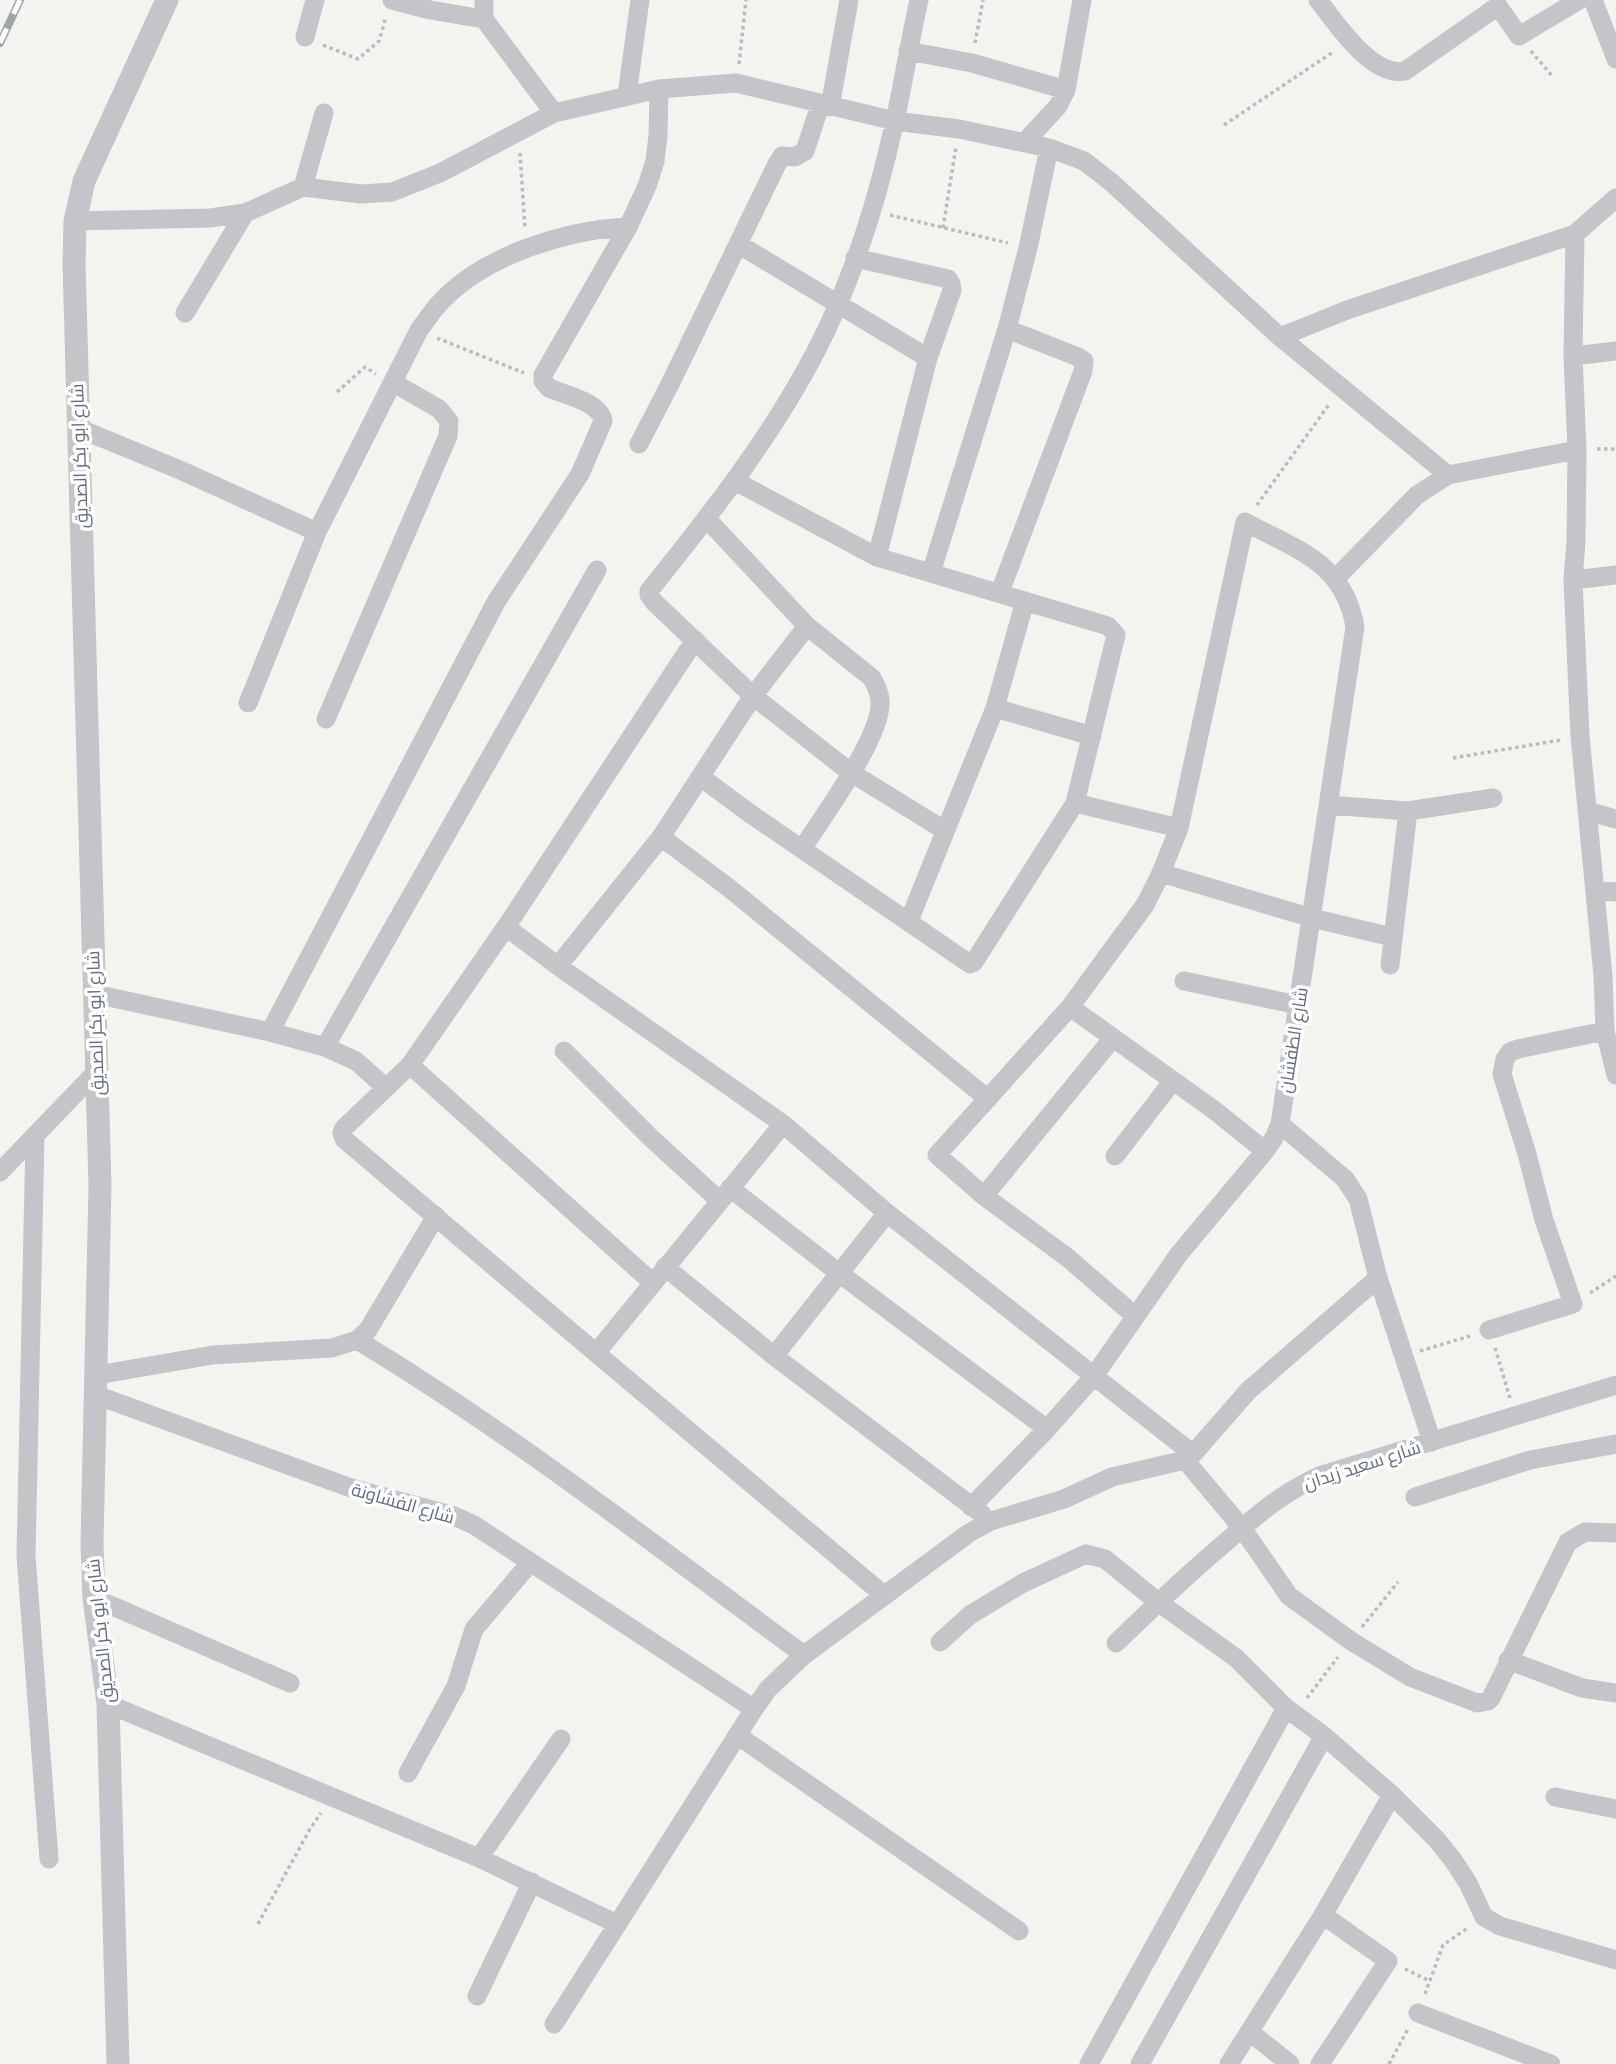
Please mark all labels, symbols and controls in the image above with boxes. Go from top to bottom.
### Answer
street label: شارع ابو بكر الصديق [64,383,94,529]
street label: شارع ابو بكر الصديق [80,950,110,1096]
street label: شارع الطفشان [1272,985,1314,1095]
street label: شارع سعيد زيدان [1300,1434,1424,1496]
street label: شارع الفشاونة [349,1476,457,1530]
street label: شارع ابو بكر الصديق [80,1558,120,1704]

